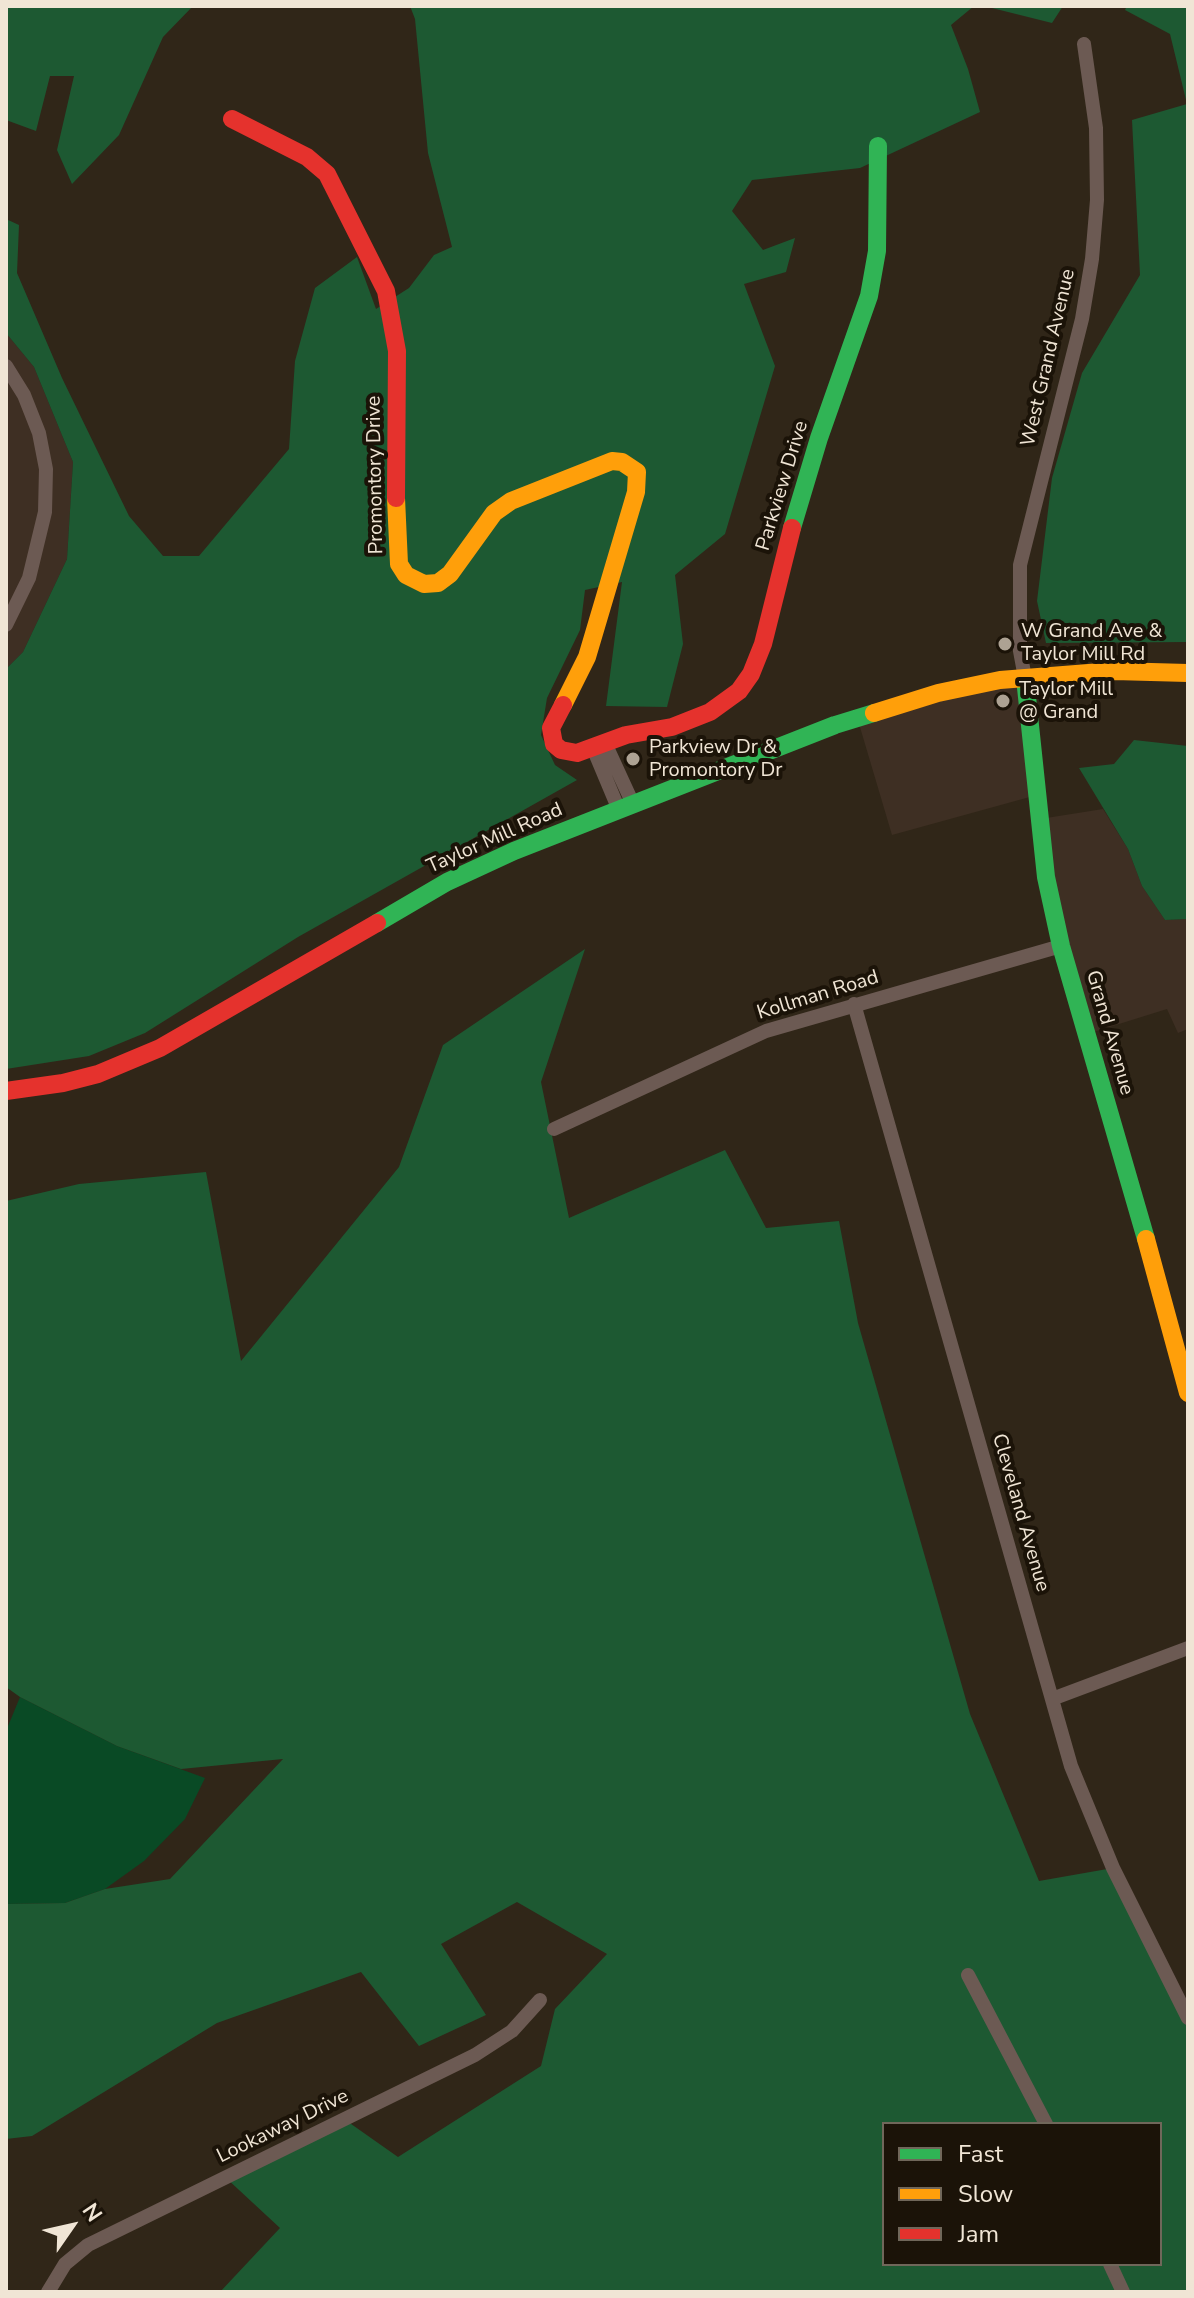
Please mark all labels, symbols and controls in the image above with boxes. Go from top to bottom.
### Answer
street label: West Grand Avenue [1017,267,1081,449]
street label: Promontory Drive [363,395,389,555]
street label: Parkview Drive [752,418,814,554]
place label: W Grand Ave & Taylor Mill Rd [1021,620,1162,667]
marker: W Grand Ave & Taylor Mill Rd [996,635,1014,653]
place label: Taylor Mill @ Grand [1019,678,1113,725]
marker: Taylor Mill @ Grand [994,692,1012,710]
place label: Parkview Dr & Promontory Dr [649,736,782,783]
marker: Parkview Dr & Promontory Dr [624,750,642,768]
street label: Taylor Mill Road [424,798,566,880]
street label: Kollman Road [754,966,882,1026]
street label: Grand Avenue [1080,968,1138,1098]
street label: Cleveland Avenue [986,1431,1054,1595]
street label: Lookaway Drive [213,2085,353,2169]
legend [882,2122,1162,2266]
text: Fast [958,2138,1003,2170]
text: Slow [958,2178,1013,2210]
north arrow [32,2186,112,2266]
text: N [75,2197,109,2228]
text: Jam [958,2218,999,2250]

